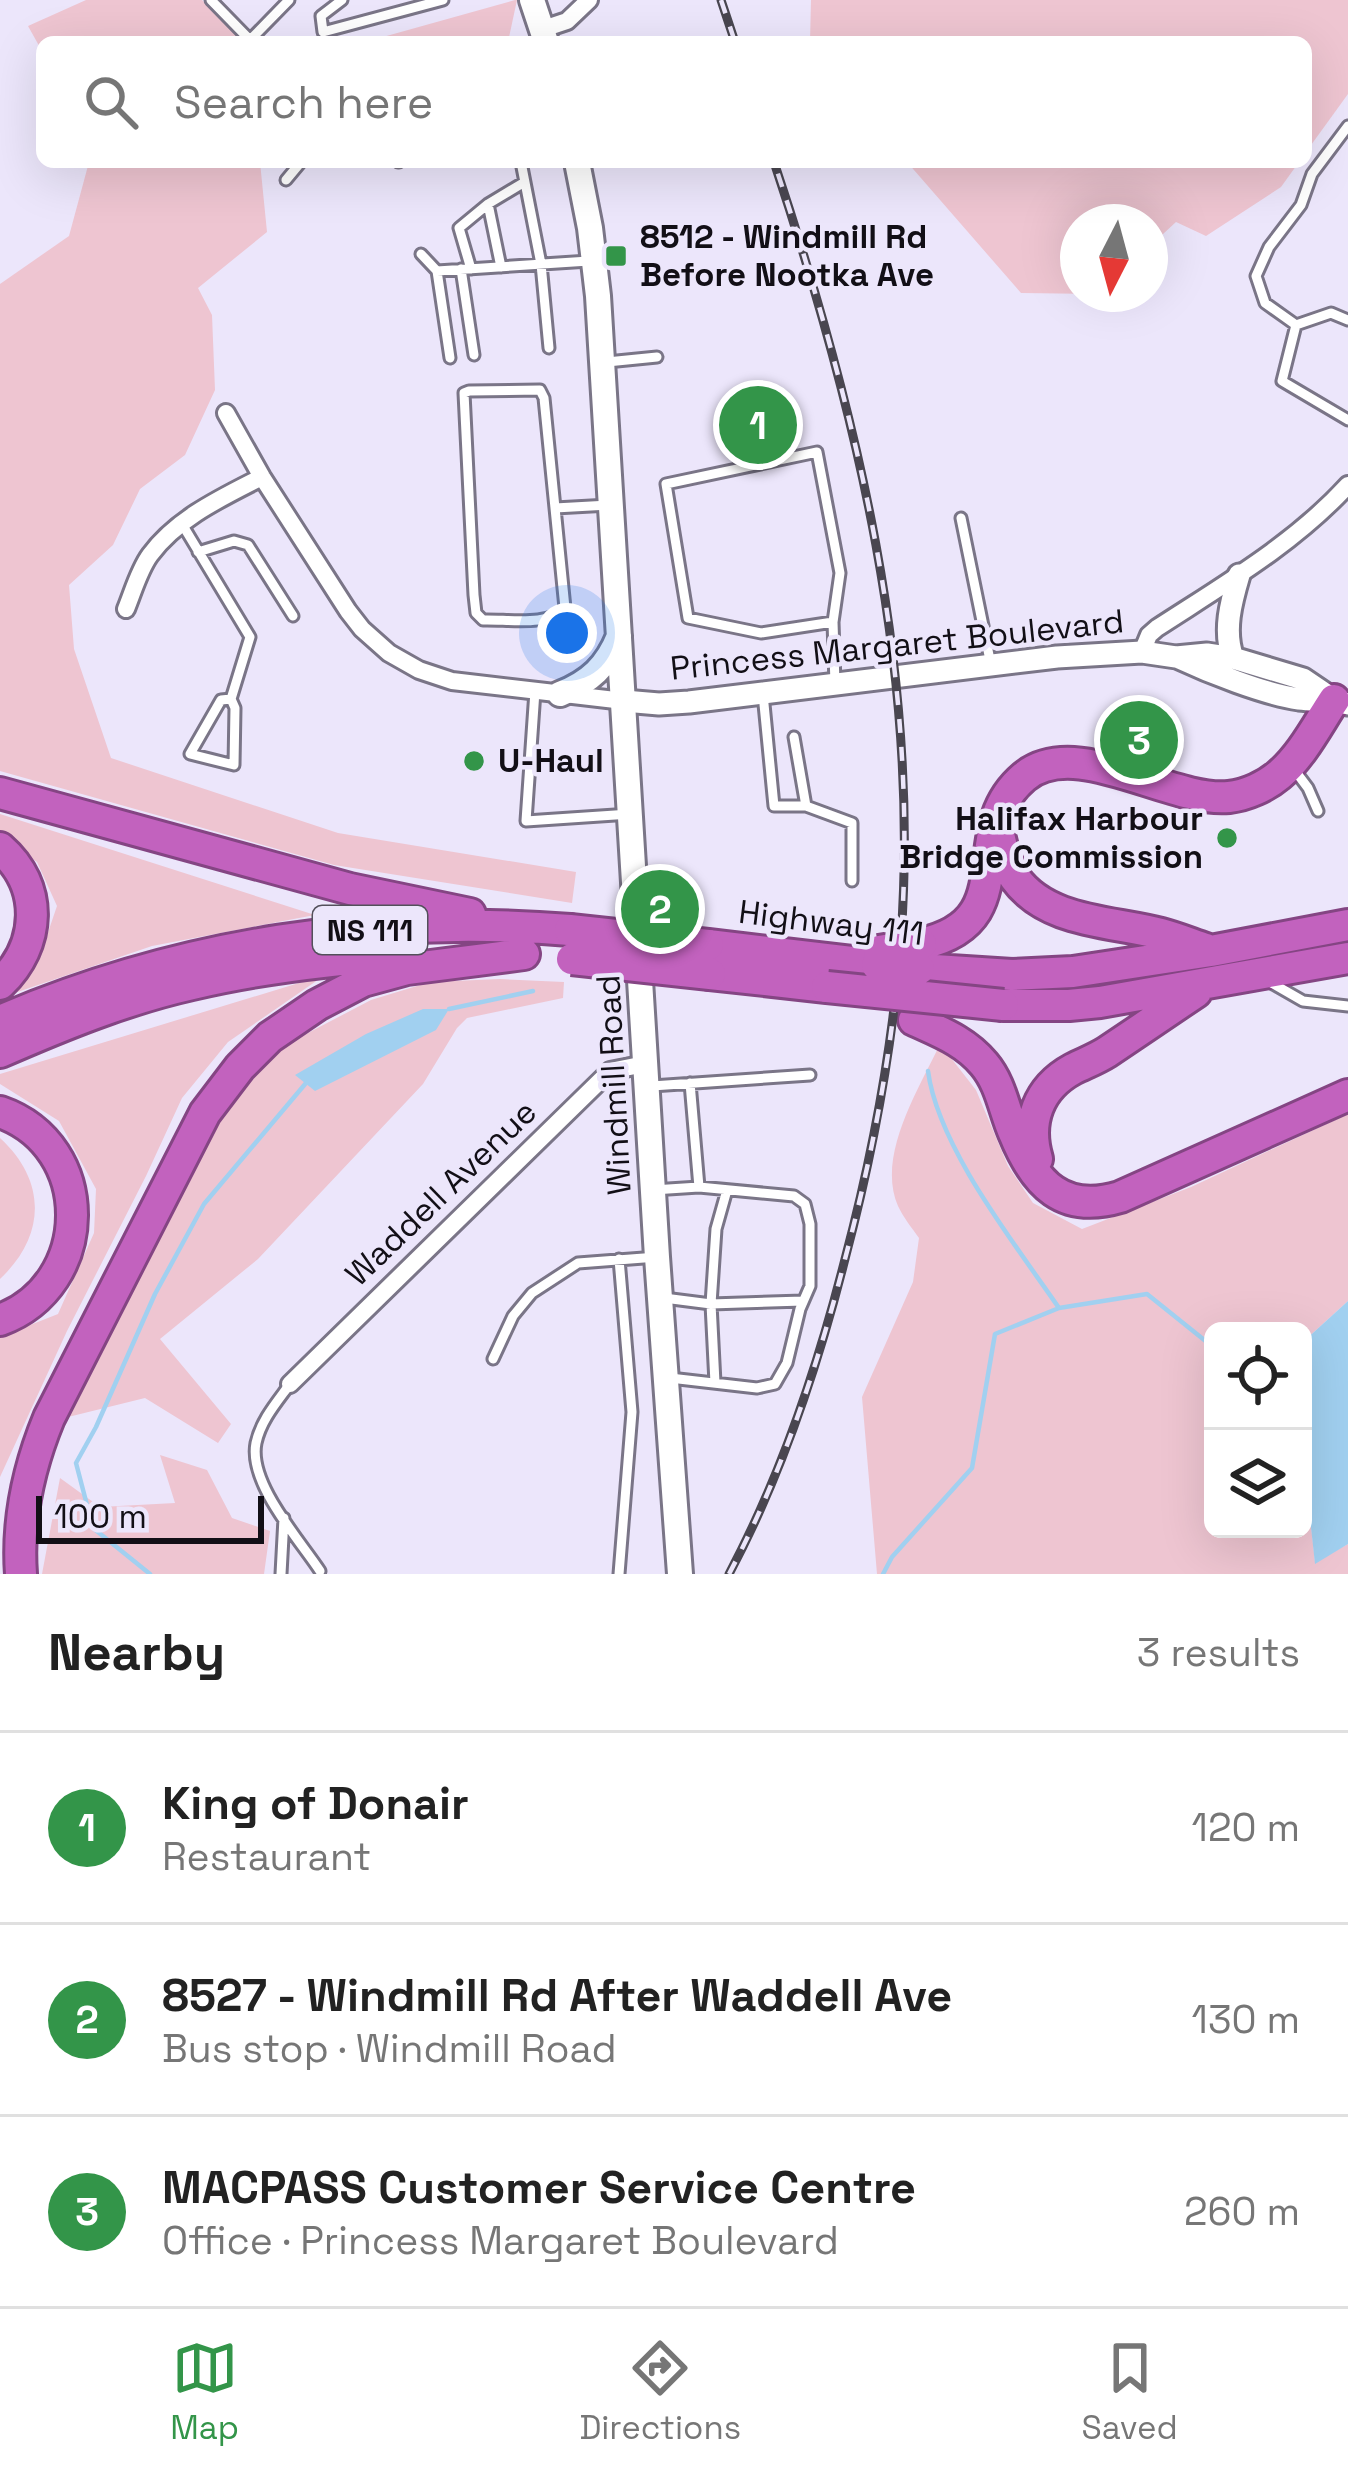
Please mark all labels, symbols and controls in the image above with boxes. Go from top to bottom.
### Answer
search box [36,36,1312,168]
icon: search [78,69,144,135]
text: Search here [174,74,433,131]
north arrow [1060,204,1168,312]
place label: 8512 - Windmill Rd Before Nootka Ave [640,216,934,296]
marker: 8512 - Windmill Rd Before Nootka Ave [603,243,629,269]
pin: 1 [719,380,797,470]
street label: Princess Margaret Boulevard [668,600,1126,690]
your location [537,603,597,663]
pin: 3 [1100,695,1178,785]
place label: U-Haul [498,740,604,782]
marker: U-Haul [461,748,487,774]
place label: Halifax Harbour Bridge Commission [899,798,1203,878]
marker: Halifax Harbour Bridge Commission [1214,825,1240,851]
pin: 2 [621,864,699,954]
street label: Highway 111 [736,891,926,955]
road number: NS 111 [313,906,427,954]
street label: Windmill Road [587,974,641,1196]
street label: Waddell Avenue [337,1091,545,1295]
map controls [1204,1322,1312,1538]
button: locate [1204,1322,1312,1430]
button: layers [1204,1430,1312,1538]
scale bar [36,1490,264,1543]
text: 100 m [54,1496,147,1538]
text: Nearby [48,1620,225,1685]
text: 3 results [1137,1628,1300,1677]
text: King of Donair [162,1775,469,1832]
text: 1 [78,1803,96,1852]
text: 120 m [1192,1803,1300,1852]
text: Restaurant [162,1832,371,1881]
text: 8527 - Windmill Rd After Waddell Ave [162,1967,952,2024]
text: 2 [75,1995,99,2044]
text: 130 m [1192,1995,1300,2044]
text: Bus stop · Windmill Road [162,2024,617,2073]
text: MACPASS Customer Service Centre [162,2159,916,2216]
text: 3 [75,2187,99,2236]
text: 260 m [1184,2187,1300,2236]
text: Office · Princess Margaret Boulevard [162,2216,839,2265]
tab: Map [170,2335,239,2449]
tab: Directions [579,2335,741,2449]
tab: Saved [1082,2335,1178,2449]

